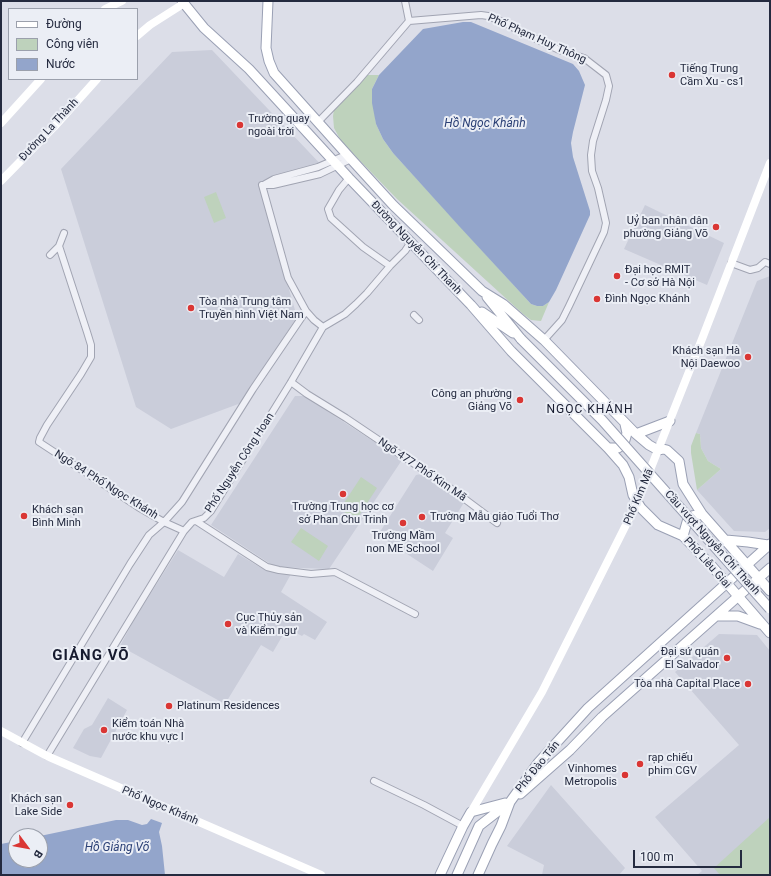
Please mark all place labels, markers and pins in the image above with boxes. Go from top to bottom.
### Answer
place label: Tiếng Trung Cầm Xu - cs1 [680,62,744,88]
marker: Tiếng Trung Cầm Xu - cs1 [667,70,677,80]
place label: Trường quay ngoài trời [248,112,309,138]
marker: Trường quay ngoài trời [235,120,245,130]
place label: Uỷ ban nhân dân phường Giảng Võ [624,214,708,240]
marker: Uỷ ban nhân dân phường Giảng Võ [711,222,721,232]
place label: Đại học RMIT - Cơ sở Hà Nội [625,263,695,289]
marker: Đại học RMIT - Cơ sở Hà Nội [612,271,622,281]
place label: Đình Ngọc Khánh [605,292,690,306]
marker: Đình Ngọc Khánh [592,294,602,304]
place label: Tòa nhà Trung tâm Truyền hình Việt Nam [199,295,304,321]
marker: Tòa nhà Trung tâm Truyền hình Việt Nam [186,303,196,313]
place label: Khách sạn Hà Nội Daewoo [672,344,740,370]
marker: Khách sạn Hà Nội Daewoo [743,352,753,362]
place label: Công an phường Giảng Võ [431,387,512,413]
marker: Công an phường Giảng Võ [515,395,525,405]
marker: Trường Trung học cơ sở Phan Chu Trinh [338,489,348,499]
place label: Trường Trung học cơ sở Phan Chu Trinh [292,500,394,526]
place label: Khách sạn Bình Minh [32,503,83,529]
place label: Trường Mẫu giáo Tuổi Thơ [430,510,559,524]
marker: Khách sạn Bình Minh [19,511,29,521]
marker: Trường Mẫu giáo Tuổi Thơ [417,512,427,522]
marker: Trường Mầm non ME School [398,518,408,528]
place label: Trường Mầm non ME School [366,529,440,555]
place label: Cục Thủy sản và Kiểm ngư [236,611,302,637]
marker: Cục Thủy sản và Kiểm ngư [223,619,233,629]
place label: Đại sứ quán El Salvador [661,645,719,671]
marker: Đại sứ quán El Salvador [722,653,732,663]
place label: Tòa nhà Capital Place [634,677,740,691]
marker: Tòa nhà Capital Place [743,679,753,689]
place label: Platinum Residences [177,699,280,713]
marker: Platinum Residences [164,701,174,711]
place label: Kiểm toán Nhà nước khu vực I [112,717,184,743]
marker: Kiểm toán Nhà nước khu vực I [99,725,109,735]
place label: rạp chiếu phim CGV [648,751,697,777]
marker: rạp chiếu phim CGV [635,759,645,769]
place label: Vinhomes Metropolis [565,762,617,788]
marker: Vinhomes Metropolis [620,770,630,780]
place label: Khách sạn Lake Side [11,792,62,818]
marker: Khách sạn Lake Side [65,800,75,810]

